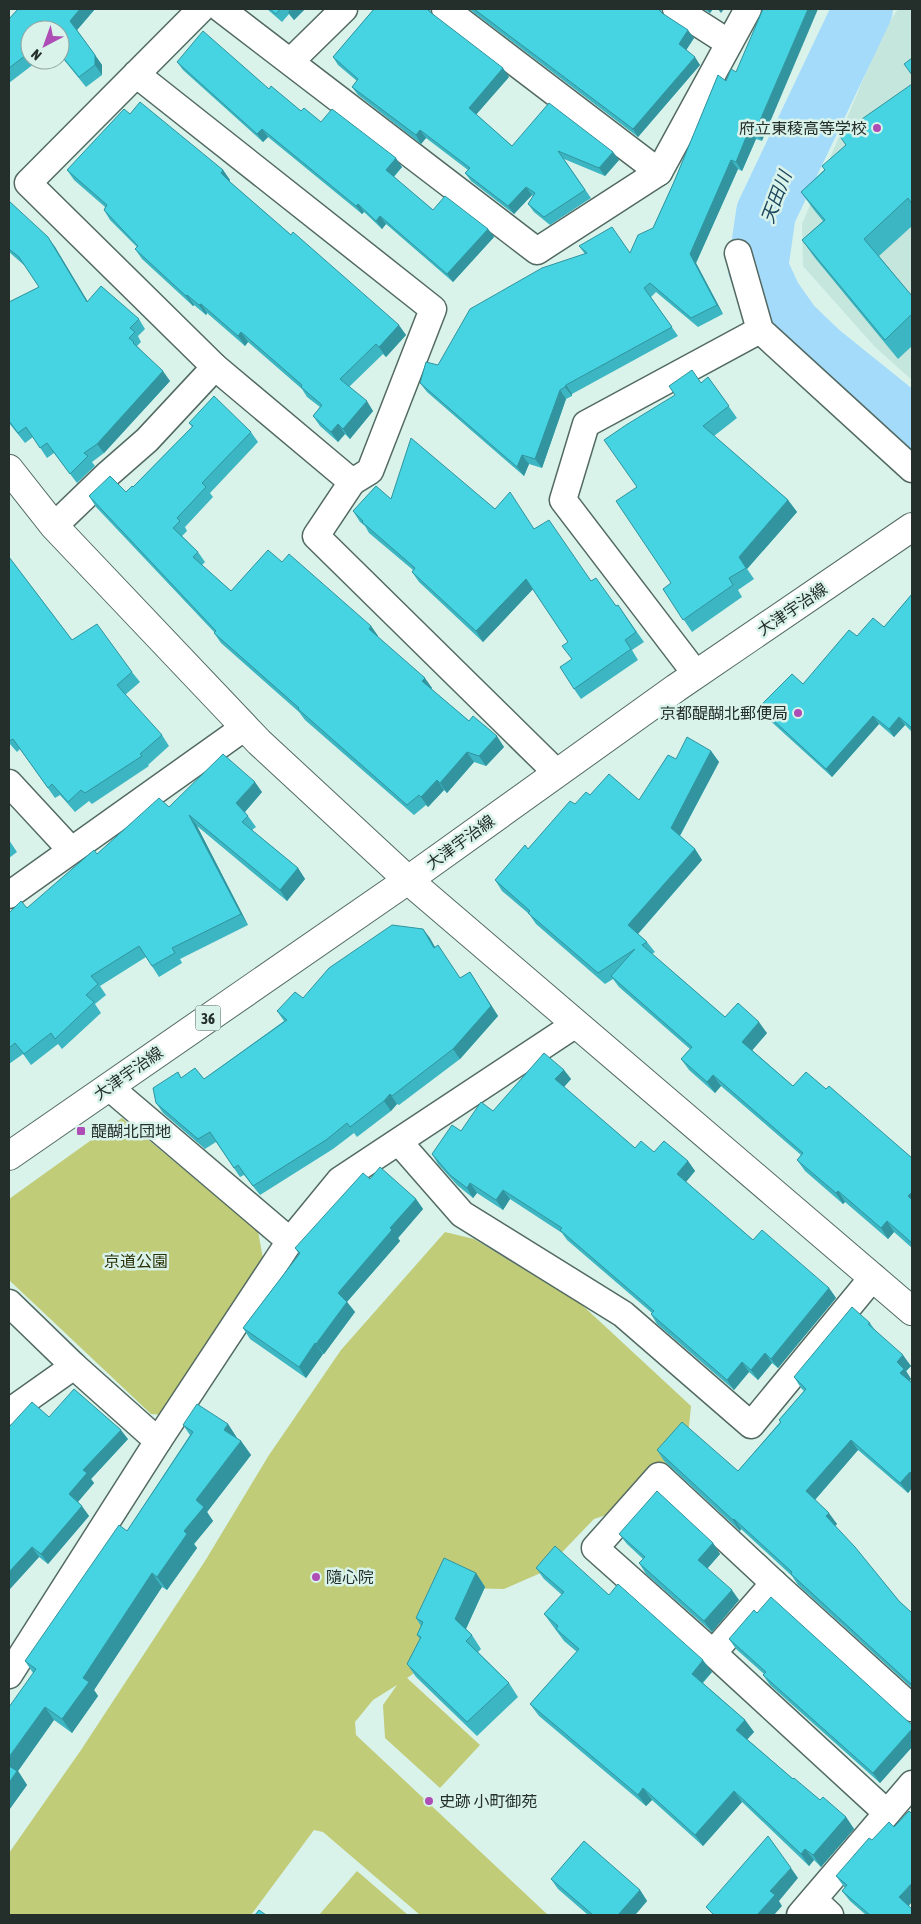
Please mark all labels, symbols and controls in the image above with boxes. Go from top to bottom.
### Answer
north arrow [20,20,70,70]
text: N [28,46,45,64]
place label: 府立東稜高等学校 [739,119,867,137]
marker: 府立東稜高等学校 [871,122,883,134]
water label: 天田川 [757,166,796,226]
street label: 大津宇治線 [754,579,830,639]
place label: 京都醍醐北郵便局 [660,704,788,722]
marker: 京都醍醐北郵便局 [792,707,804,719]
street label: 大津宇治線 [422,811,498,873]
road number: 36 [196,1006,220,1030]
street label: 大津宇治線 [90,1043,166,1103]
place label: 醍醐北団地 [91,1122,171,1140]
marker: 醍醐北団地 [75,1125,87,1137]
park label: 京道公園 [104,1252,168,1270]
place label: 隨心院 [326,1568,374,1586]
marker: 隨心院 [310,1571,322,1583]
place label: 史跡 小町御苑 [439,1792,537,1810]
marker: 史跡 小町御苑 [423,1795,435,1807]

